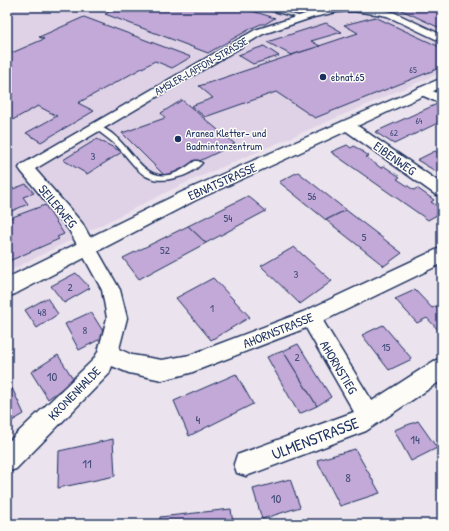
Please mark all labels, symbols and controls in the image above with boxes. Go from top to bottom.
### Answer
street label: AMSLER-LAFFON-STRASSE [152,34,250,98]
house number: 65 [409,64,417,76]
place label: ebnat.65 [331,70,365,84]
marker: ebnat.65 [318,72,328,82]
house number: 64 [416,115,423,127]
place label: Aranea Kletter- und Badmintonzentrum [186,126,267,153]
house number: 62 [390,127,399,139]
marker: Aranea Kletter- und Badmintonzentrum [173,134,183,144]
street label: EIBENWEG [370,137,420,180]
house number: 3 [91,149,96,163]
street label: EBNATSTRASSE [185,158,260,204]
street label: SEILERWEG [35,181,82,232]
house number: 56 [307,189,317,203]
house number: 54 [224,211,232,225]
house number: 5 [362,230,367,244]
house number: 52 [160,243,170,257]
house number: 3 [294,267,299,281]
house number: 2 [67,280,73,294]
house number: 1 [210,301,214,315]
house number: 48 [38,305,47,319]
street label: AHORNSTRASSE [240,308,316,352]
house number: 8 [83,323,88,337]
street label: AHORNSTIEG [316,337,362,398]
house number: 15 [382,340,391,354]
house number: 2 [294,350,300,364]
street label: KRONENHALDE [44,362,105,424]
house number: 10 [47,367,57,385]
house number: 4 [196,410,201,428]
street label: ULMENSTRASSE [268,411,362,465]
house number: 14 [410,430,420,448]
house number: 11 [82,454,92,472]
house number: 8 [345,468,351,486]
house number: 10 [271,489,281,507]

